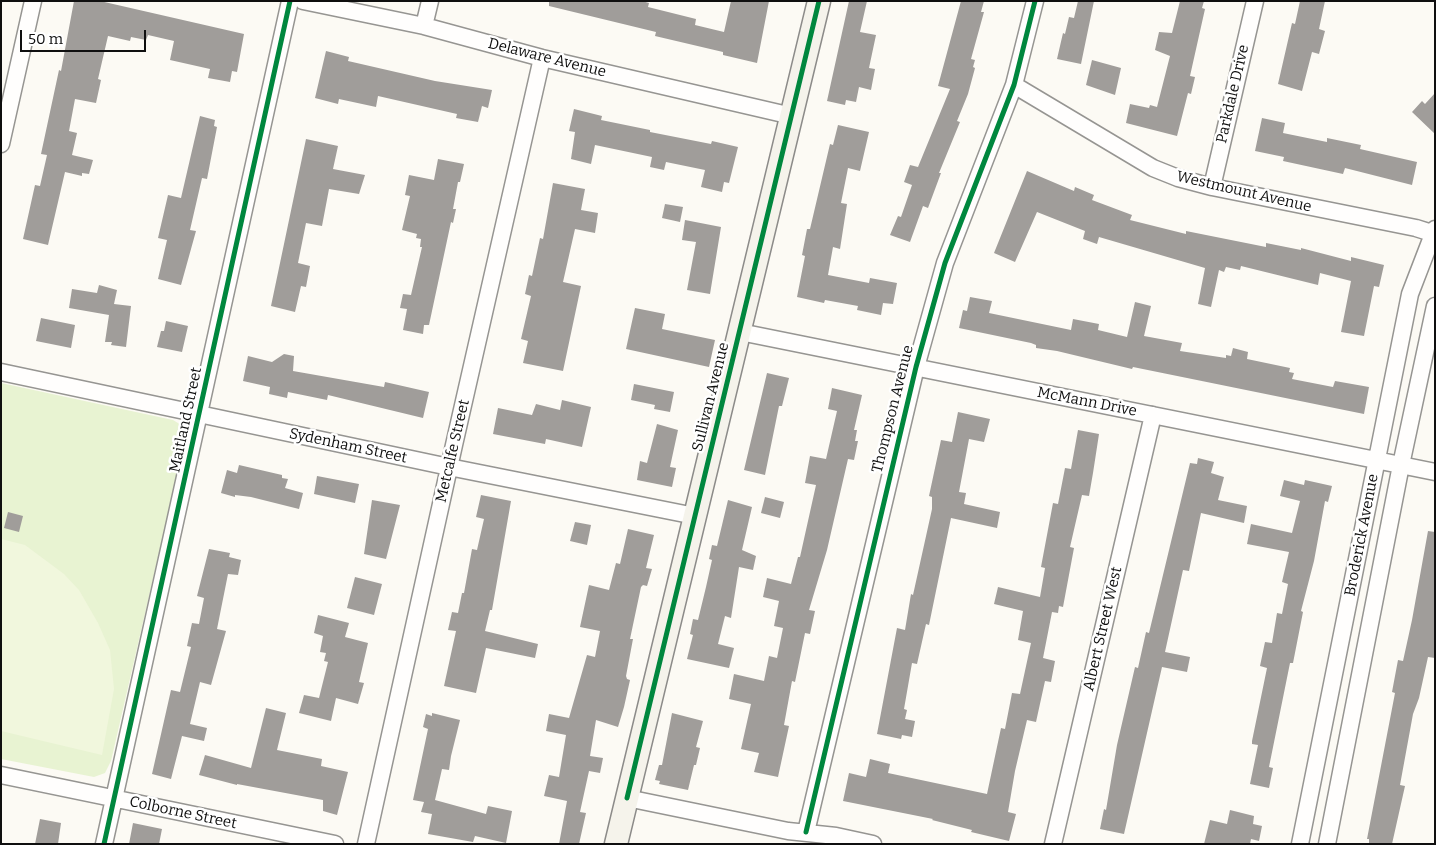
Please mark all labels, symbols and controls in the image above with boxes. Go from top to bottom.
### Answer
scale bar [22,20,149,52]
text: 50 m [28,30,63,48]
street label: Delaware Avenue [486,35,608,81]
street label: Parkdale Drive [1213,43,1253,145]
street label: Westmount Avenue [1175,168,1313,216]
street label: Sullivan Avenue [689,341,733,453]
street label: Thompson Avenue [868,343,918,475]
street label: Maitland Street [166,366,206,474]
street label: McMann Drive [1036,384,1138,420]
street label: Metcalfe Street [432,398,474,504]
street label: Sydenham Street [288,425,408,467]
street label: Broderick Avenue [1341,472,1383,598]
street label: Albert Street West [1080,565,1126,693]
street label: Colborne Street [128,793,238,833]

